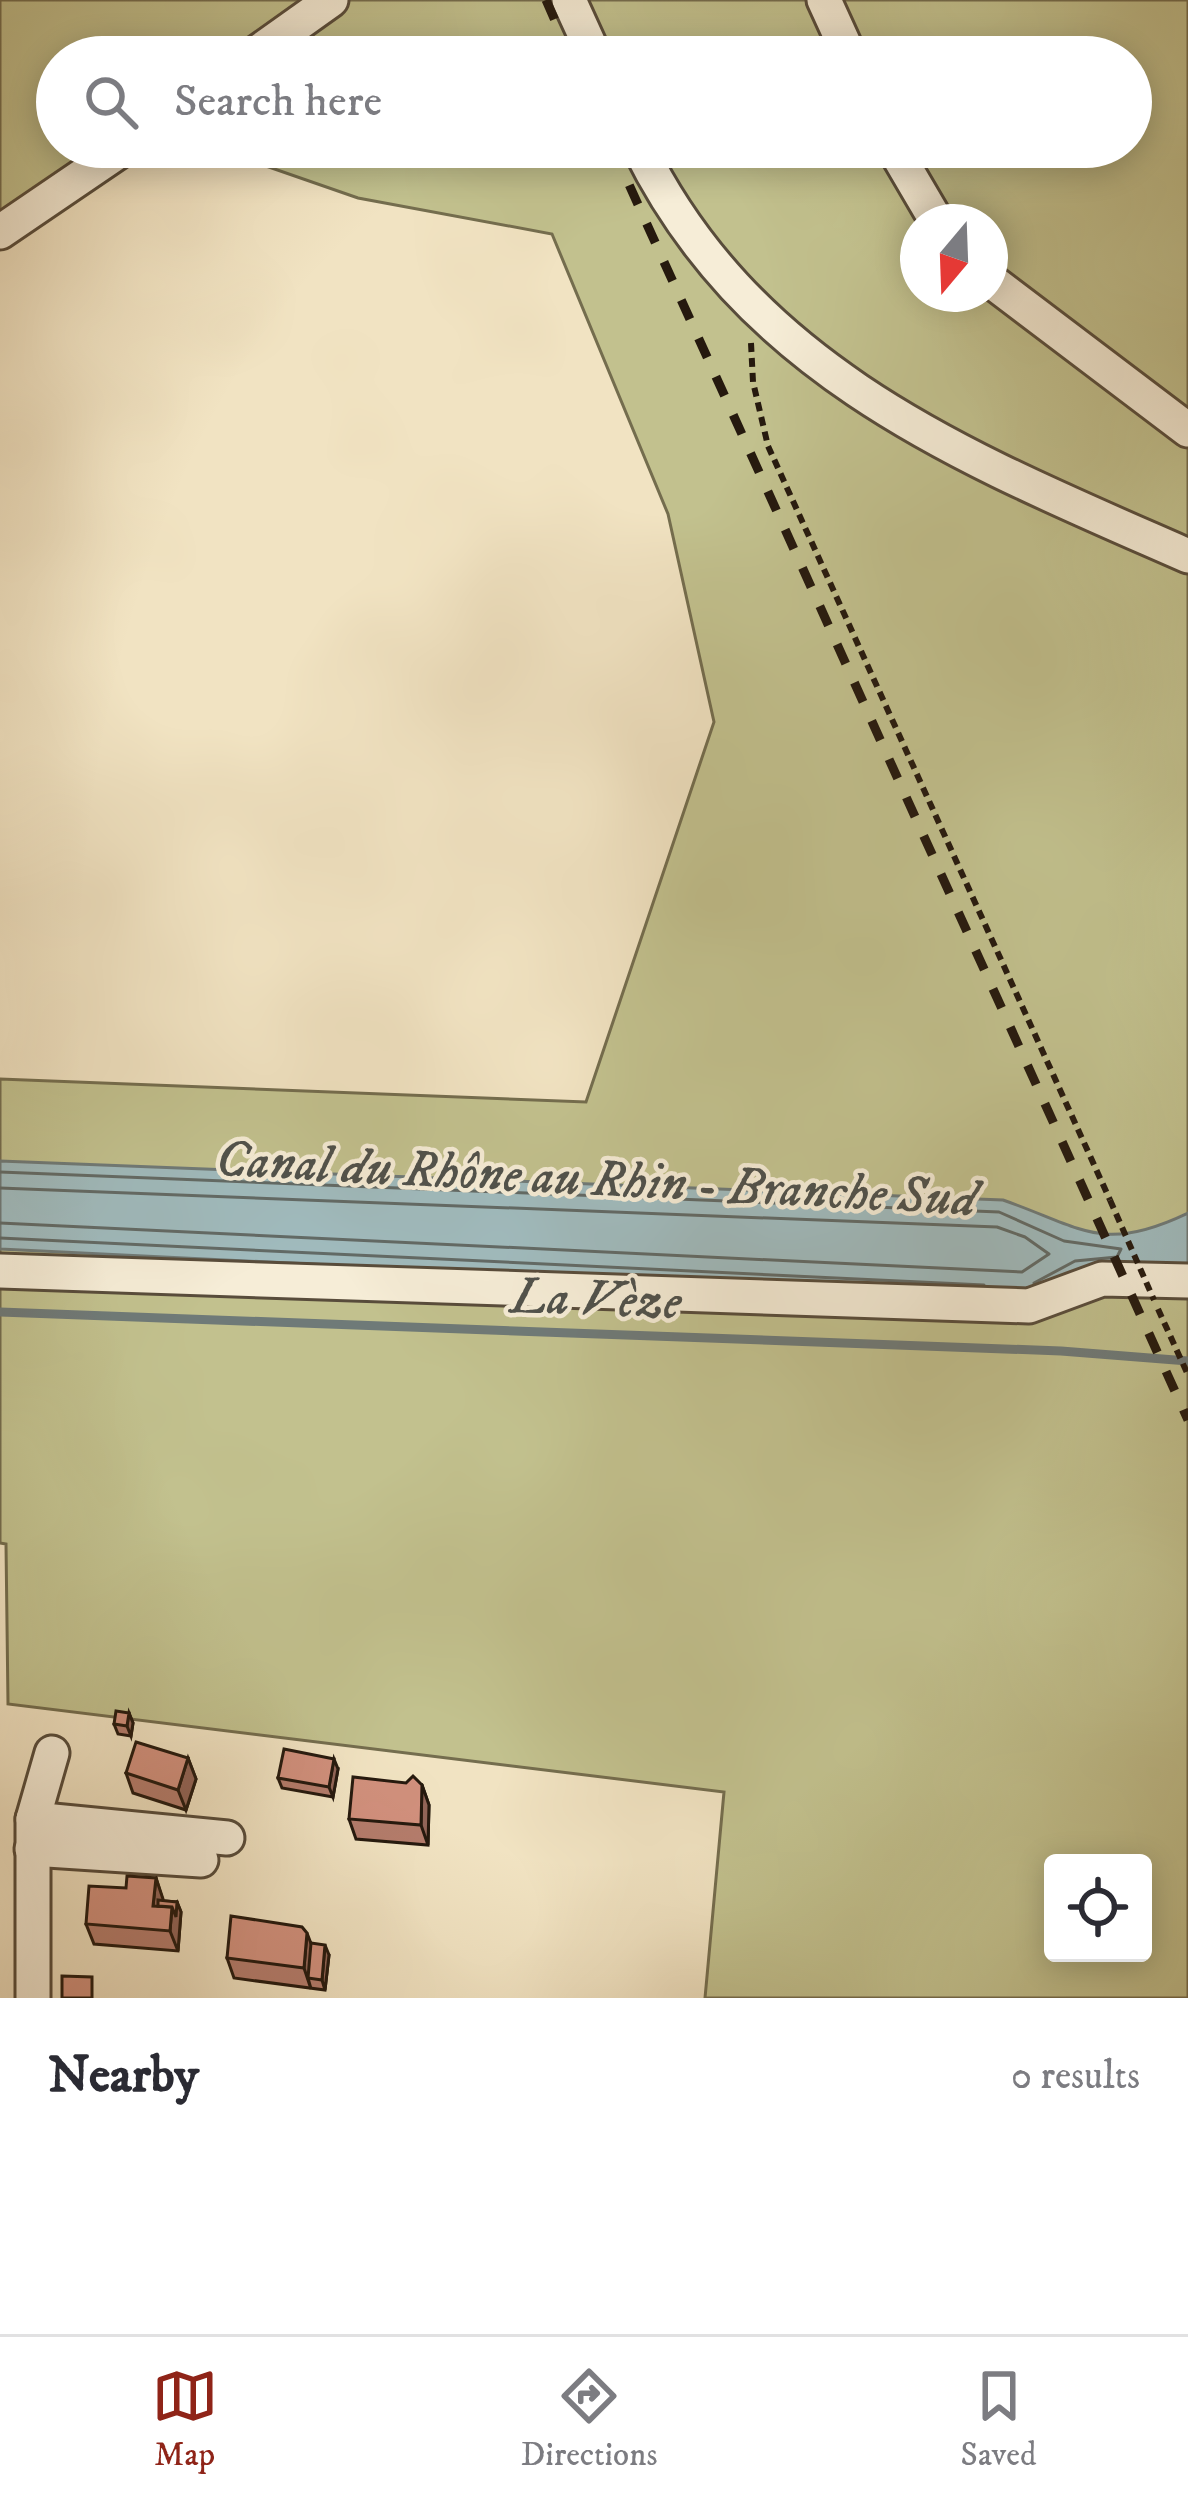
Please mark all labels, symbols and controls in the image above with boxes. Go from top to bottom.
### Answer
search box [36,36,1152,168]
icon: search [78,69,144,135]
text: Search here [174,74,382,130]
north arrow [900,204,1008,312]
water label: Canal du Rhône au Rhin - Branche Sud [214,1128,985,1232]
water label: La Vèze [507,1265,684,1335]
map controls [1044,1854,1152,1962]
button: locate [1044,1854,1152,1962]
text: Nearby [48,2044,199,2108]
text: 0 results [1011,2052,1140,2101]
tab: Map [152,2363,218,2476]
tab: Directions [521,2363,657,2476]
tab: Saved [961,2363,1036,2476]

